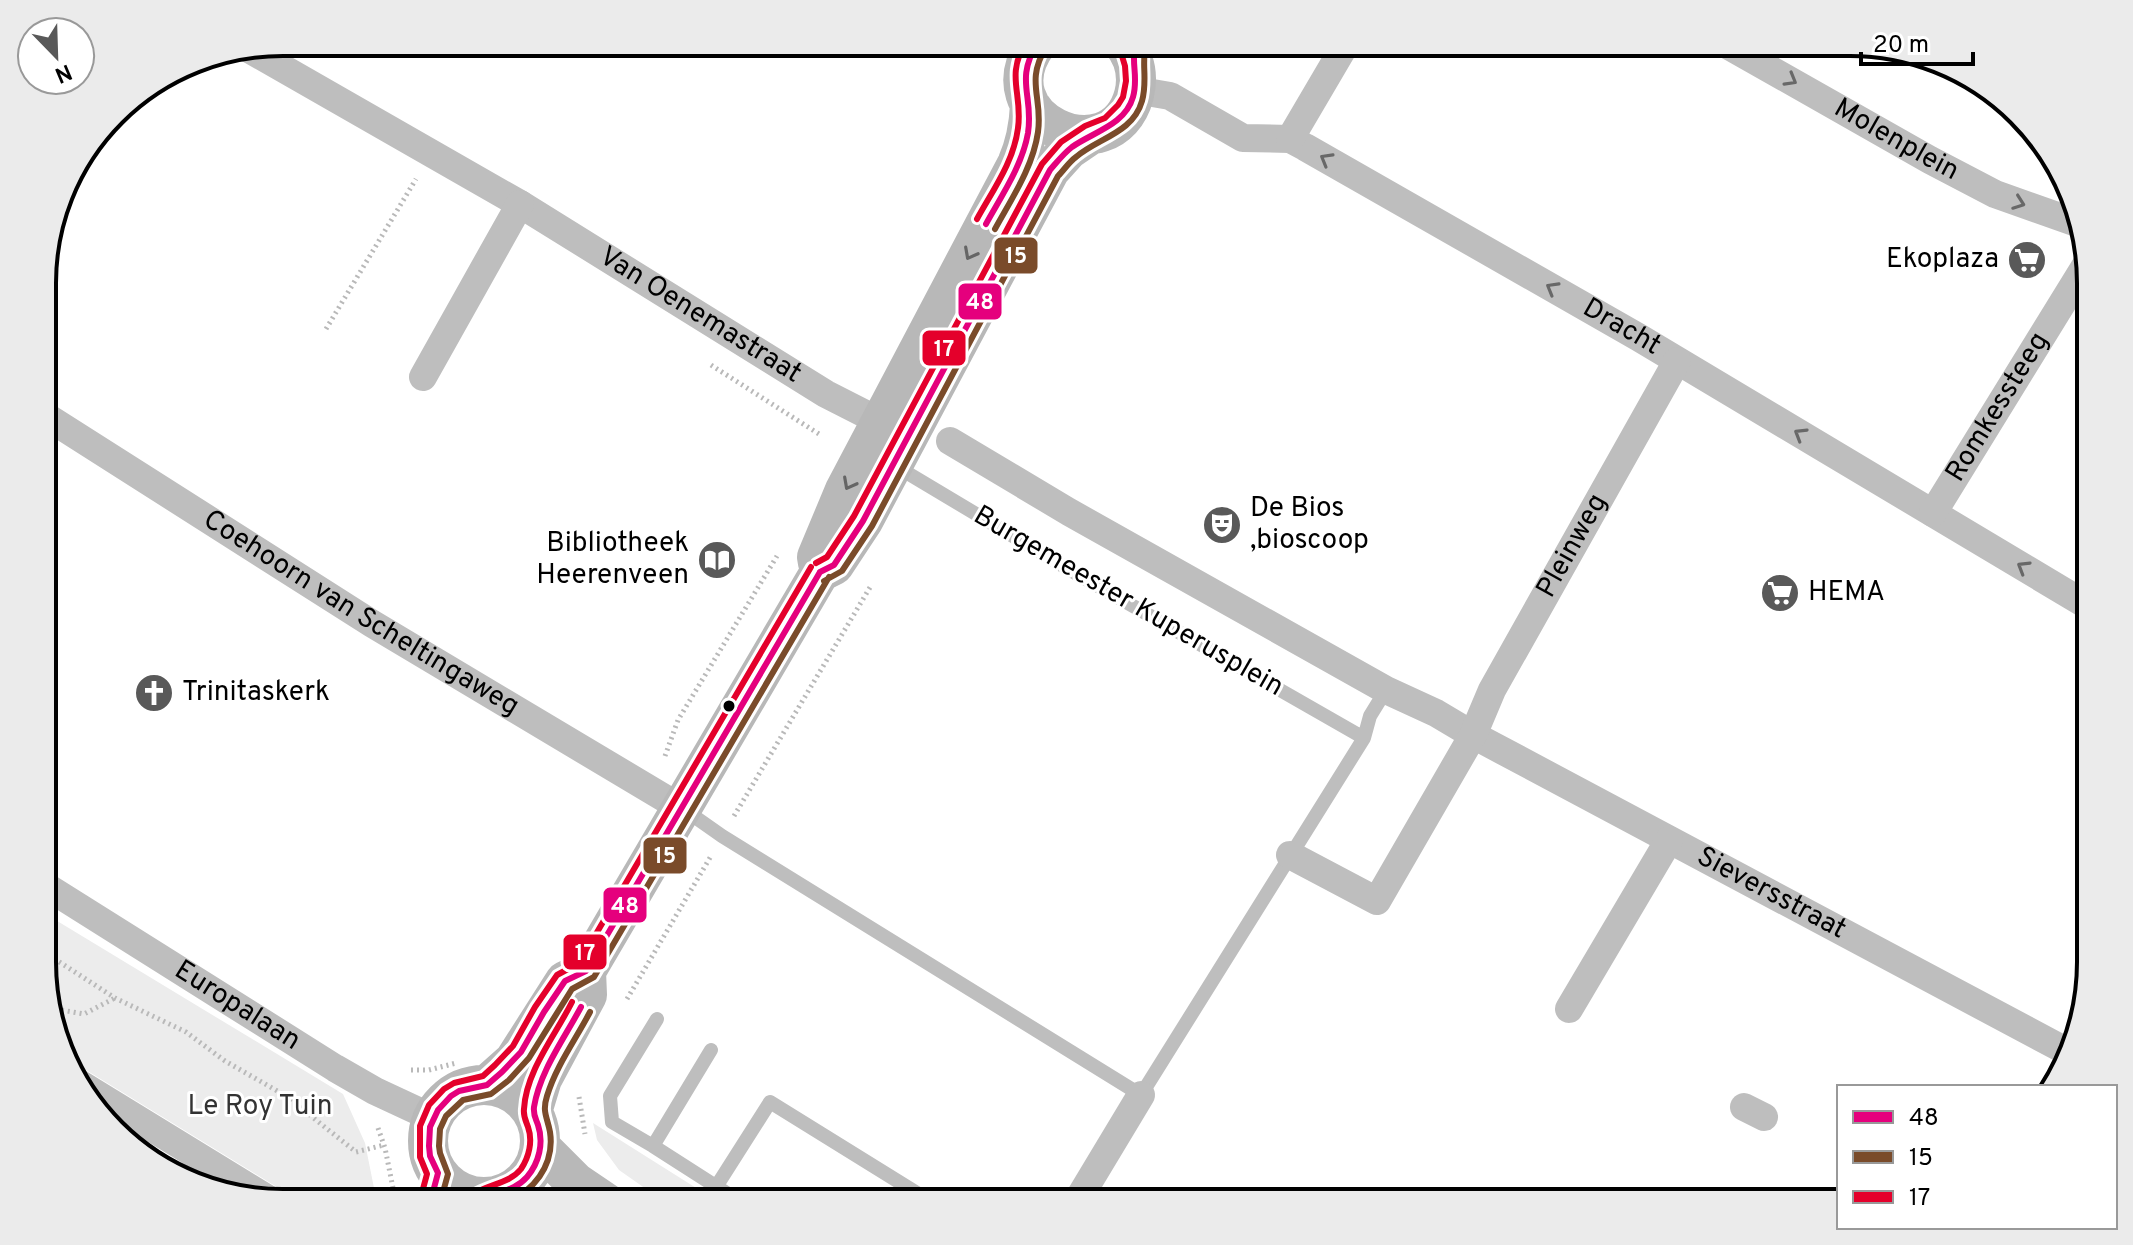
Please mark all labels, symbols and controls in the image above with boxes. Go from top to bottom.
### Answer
north arrow [16,16,96,96]
scale bar [1861,16,1973,66]
text: 20 m [1873,31,1929,61]
text: N [50,57,75,88]
one-way arrow [1782,70,1796,86]
street label: Molenplein [1827,91,1965,190]
one-way arrow [1320,153,1335,169]
one-way arrow [2011,193,2025,210]
line badge: 15 [993,236,1039,275]
street label: Van Oenemastraat [592,239,808,392]
supermarket icon: Ekoplaza [2006,239,2048,281]
place label: Ekoplaza [1886,242,1999,278]
text: 15 [1005,244,1027,271]
one-way arrow [965,246,980,260]
line badge: 48 [957,282,1003,321]
one-way arrow [1546,282,1561,298]
text: 48 [966,290,994,317]
street label: Dracht [1576,291,1667,364]
street label: Romkessteeg [1938,326,2058,489]
line badge: 17 [921,329,967,367]
text: 17 [934,337,954,364]
one-way arrow [1794,428,1809,444]
one-way arrow [843,475,858,490]
street label: Pleinweg [1529,488,1616,605]
place label: De Bios ,bioscoop [1250,491,1369,559]
street label: Burgemeester Kuperusplein [966,498,1290,706]
street label: Coehoorn van Scheltingaweg [196,503,525,725]
theatre icon: De Bios ,bioscoop [1201,504,1243,546]
place label: Bibliotheek Heerenveen [536,526,689,594]
library icon: Bibliotheek Heerenveen [696,539,738,581]
one-way arrow [2017,561,2032,577]
supermarket icon: HEMA [1759,572,1801,614]
place label: HEMA [1808,575,1885,611]
church icon: Trinitaskerk [133,672,175,714]
place label: Trinitaskerk [182,675,330,711]
unlabelled marker [721,698,737,714]
line badge: 15 [642,836,688,875]
street label: Sieversstraat [1690,839,1852,948]
text: 15 [654,844,676,871]
line badge: 48 [602,886,648,924]
text: 48 [611,894,639,921]
line badge: 17 [562,933,608,971]
text: 17 [575,941,595,968]
street label: Europalaan [167,953,307,1060]
legend [1837,1085,2117,1229]
park label: Le Roy Tuin [188,1089,332,1125]
text: 48 [1909,1104,1939,1134]
text: 15 [1909,1144,1933,1174]
text: 17 [1909,1184,1930,1214]

